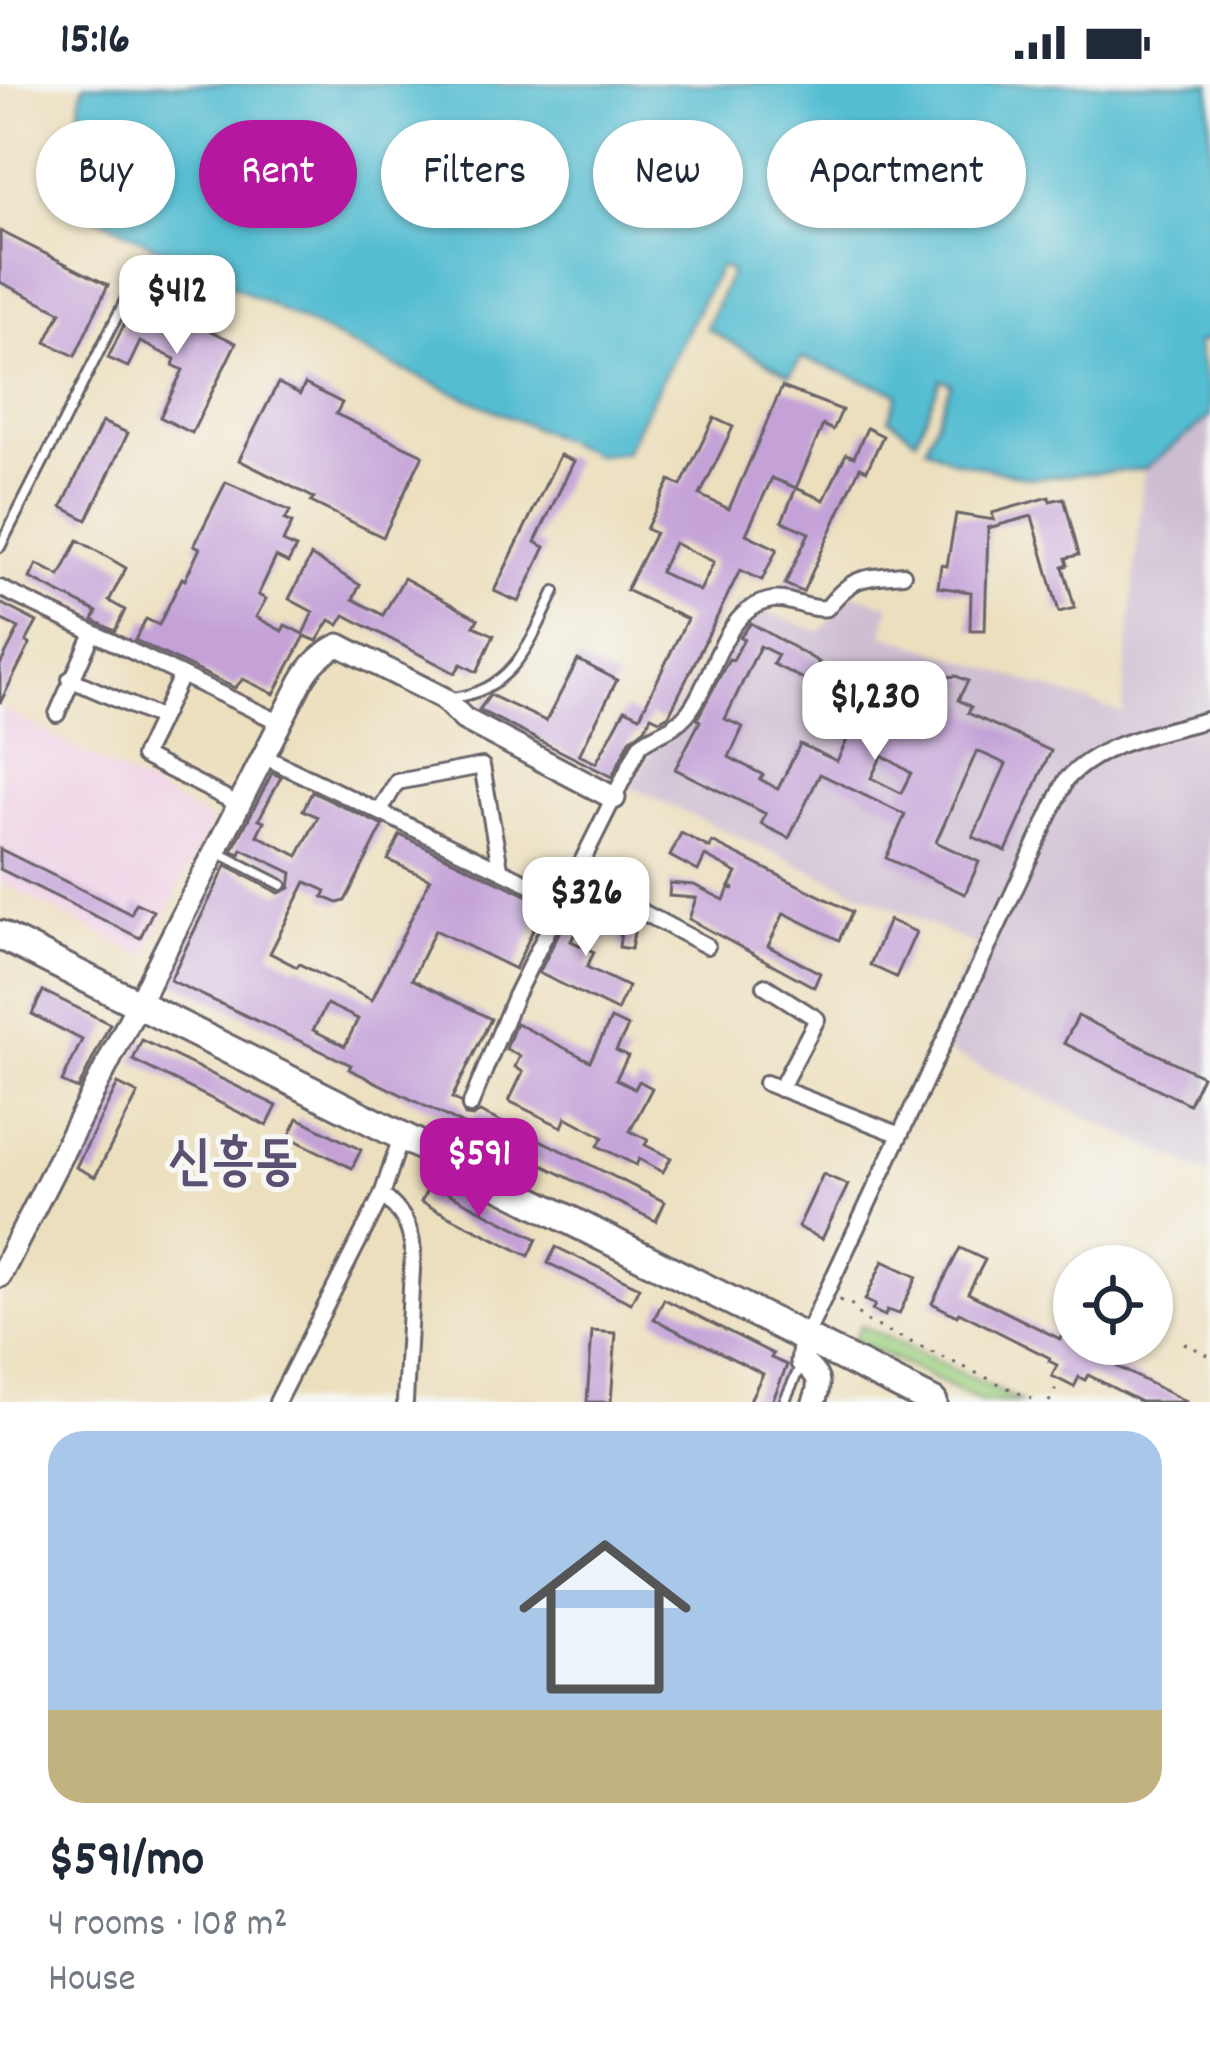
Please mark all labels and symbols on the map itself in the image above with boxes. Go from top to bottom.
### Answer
pin: $412 [106,255,248,357]
pin: $1,230 [777,661,973,763]
pin: $326 [515,857,657,959]
pin: $591 [408,1118,550,1220]
district label: 신흥동 [168,1128,298,1205]

